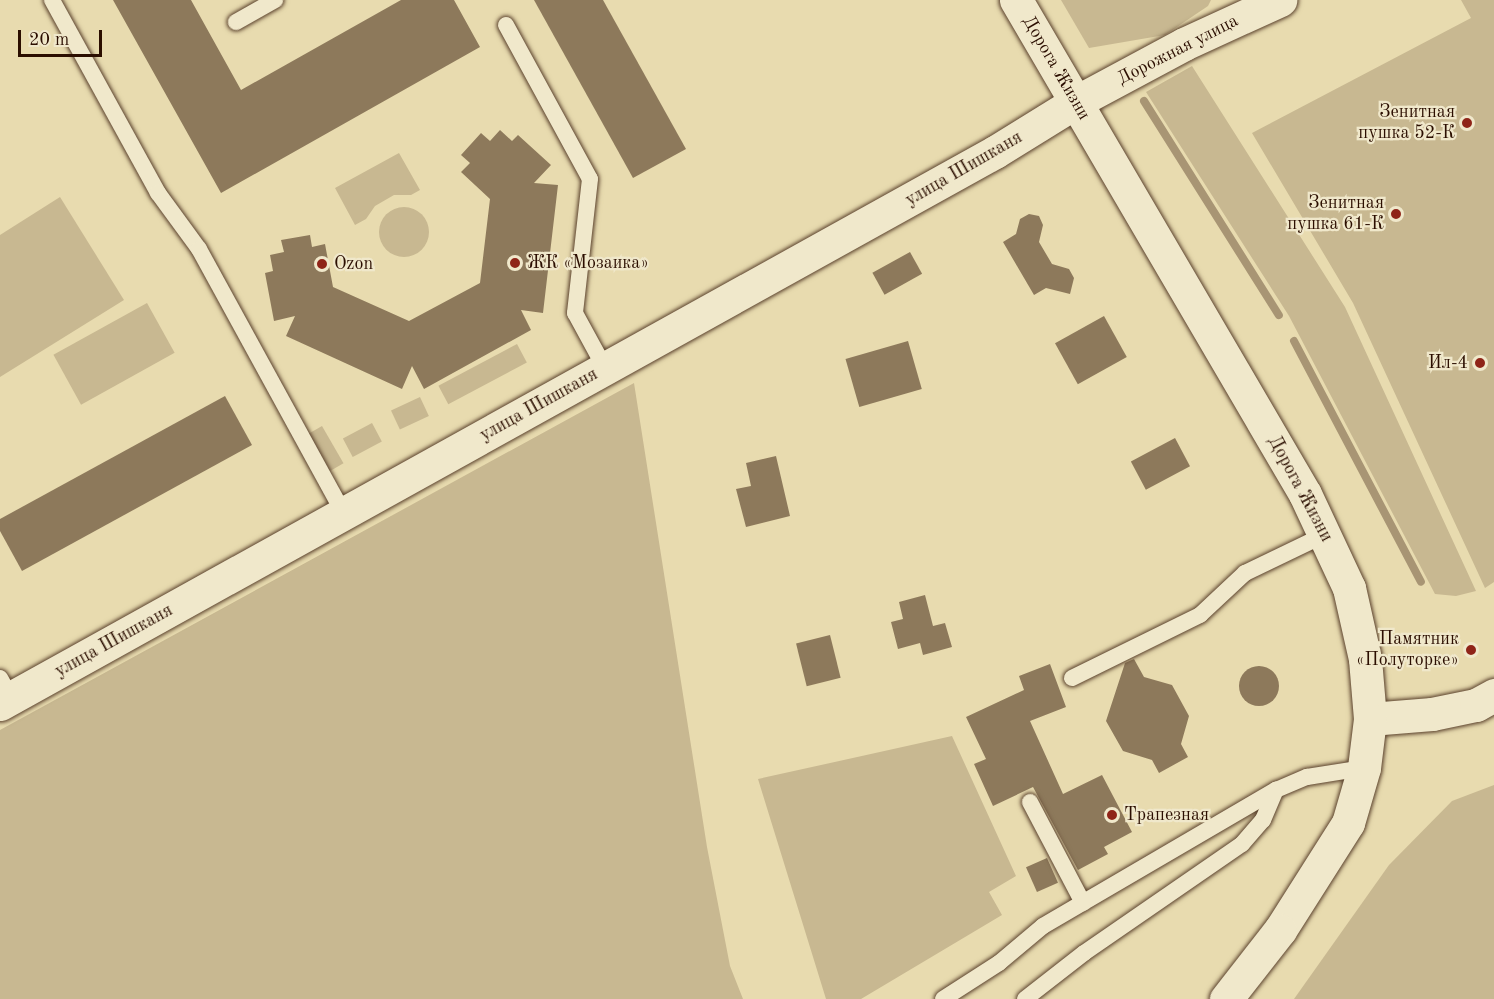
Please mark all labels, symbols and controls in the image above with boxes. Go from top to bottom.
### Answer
street label: Дорожная улица [1114,10,1242,90]
street label: Дорога Жизни [1017,12,1095,124]
scale bar [21,18,105,56]
text: 20 m [29,31,69,49]
place label: Зенитная пушка 52-К [1358,102,1455,144]
marker: Зенитная пушка 52-К [1460,116,1474,130]
street label: улица Шишканя [902,127,1026,211]
place label: Зенитная пушка 61-К [1287,193,1384,236]
marker: Зенитная пушка 61-К [1389,207,1403,221]
place label: ЖК «Мозаика» [527,252,649,274]
place label: Ozon [334,253,373,275]
marker: ЖК «Мозаика» [508,256,522,270]
marker: Ozon [315,257,329,271]
place label: Ил-4 [1428,352,1468,374]
marker: Ил-4 [1473,356,1487,370]
street label: улица Шишканя [476,364,602,446]
street label: Дорога Жизни [1263,432,1337,546]
street label: улица Шишканя [51,600,177,682]
place label: Памятник «Полуторке» [1356,629,1459,672]
marker: Памятник «Полуторке» [1464,643,1478,657]
place label: Трапезная [1124,804,1209,826]
marker: Трапезная [1105,808,1119,822]

